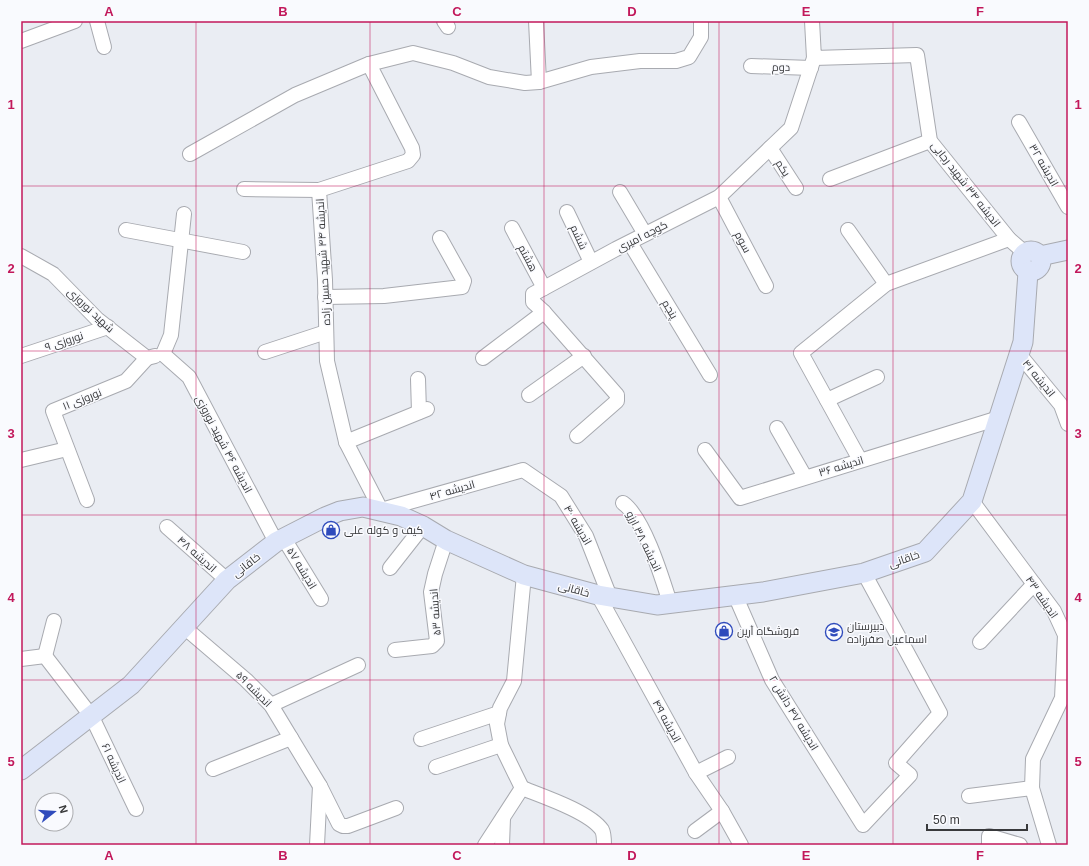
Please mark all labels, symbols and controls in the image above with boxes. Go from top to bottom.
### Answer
text: A [104,4,114,19]
text: B [278,4,288,19]
text: C [452,4,462,19]
text: D [627,4,637,19]
text: E [802,4,811,19]
text: F [976,4,984,19]
street label: دوم [772,61,790,75]
text: 1 [7,97,15,112]
text: 1 [1074,97,1082,112]
street label: اندیشه ۳۴ شهید رجایی [928,139,1003,230]
street label: اندیشه ۳۲ [1027,142,1061,188]
street label: یکم [772,157,793,180]
street label: اندیشه ۴۴ شهید حسین زاده [314,198,333,326]
street label: کوچه امیری [615,218,670,255]
street label: ششم [566,223,590,252]
street label: سوم [731,229,754,256]
street label: هشتم [514,243,540,274]
text: 2 [7,261,15,276]
text: 2 [1074,261,1082,276]
street label: شهید نوروزی [64,285,117,335]
street label: پنجم [658,297,680,322]
street label: نوروزی ۹ [43,329,85,354]
street label: اندیشه ۴۱ [1020,357,1058,399]
street label: نوروزی ۱۱ [61,386,104,413]
street label: اندیشه ۴۶ شهید نوروزی [192,393,255,495]
text: 3 [7,426,15,441]
text: 3 [1074,426,1082,441]
street label: اندیشه ۳۶ [817,453,865,479]
street label: اندیشه ۴۲ [428,478,476,502]
street label: اندیشه ۴۰ [562,503,594,547]
street label: اندیشه ۳۸ ارزو [623,509,664,574]
shop icon: کیف و کوله علی [321,520,341,540]
place label: کیف و کوله علی [344,524,423,537]
street label: اندیشه ۴۸ [175,534,219,574]
street label: اندیشه ۵۷ [285,545,319,591]
street label: خاقانی [887,548,921,571]
street label: خاقانی [230,550,263,580]
street label: اندیشه ۴۳ [1024,574,1060,620]
street label: خاقانی [557,579,591,600]
street label: اندیشه ۵۳ [427,588,443,636]
text: 4 [7,590,15,605]
text: 4 [1074,590,1082,605]
place label: دبیرستان اسماعیل صفرزاده [847,620,927,646]
shop icon: فروشگاه آرین [714,621,734,641]
school or university icon: دبیرستان اسماعیل صفرزاده [824,622,844,642]
place label: فروشگاه آرین [737,625,799,638]
street label: اندیشه ۵۹ [234,669,274,709]
street label: اندیشه ۴۷ دانش ۲ [766,674,821,753]
street label: اندیشه ۴۹ [650,698,684,744]
street label: اندیشه ۶۱ [100,741,128,785]
text: 5 [7,754,15,769]
text: 5 [1074,754,1082,769]
north arrow [34,792,74,832]
text: N [57,804,70,815]
scale bar [927,806,1027,832]
text: 50 m [933,813,960,827]
text: A [104,848,114,863]
text: B [278,848,288,863]
text: C [452,848,462,863]
text: D [627,848,637,863]
text: E [802,848,811,863]
text: F [976,848,984,863]

